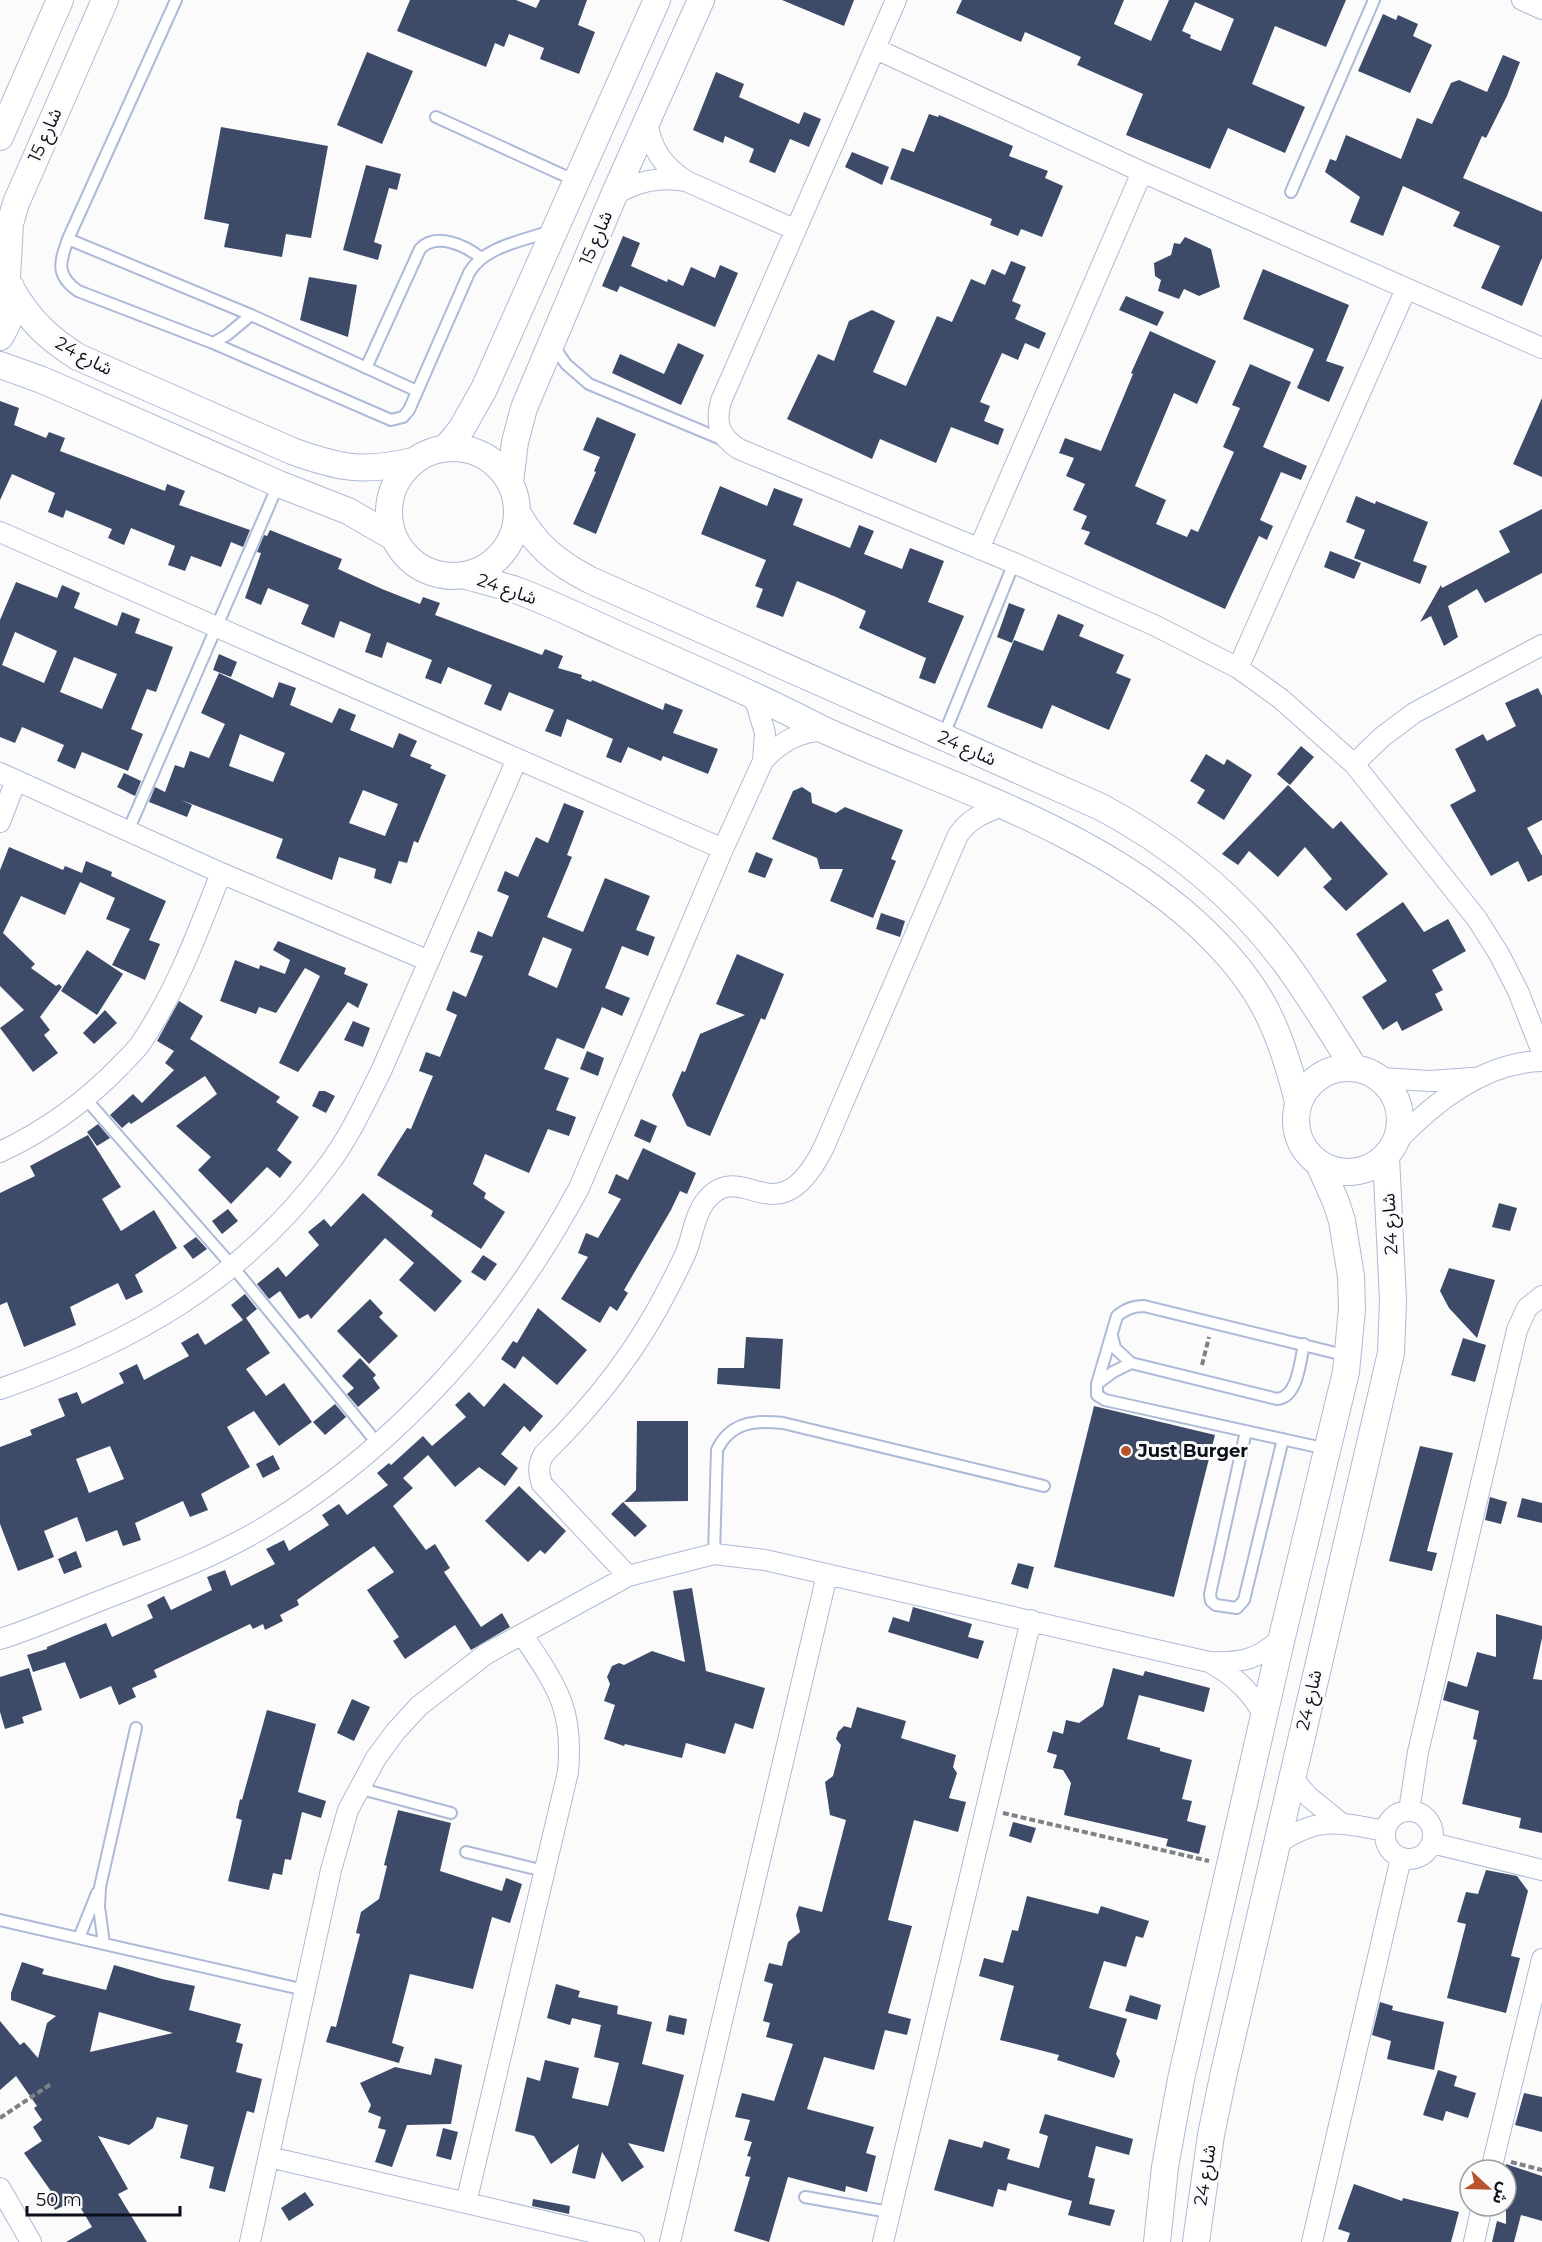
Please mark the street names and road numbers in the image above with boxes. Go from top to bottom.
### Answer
street label: شارع 15 [23,105,69,167]
street label: شارع 15 [575,208,620,269]
street label: شارع 24 [50,332,116,383]
street label: شارع 24 [473,569,540,612]
street label: شارع 24 [933,725,1000,773]
street label: شارع 24 [1377,1193,1406,1255]
street label: شارع 24 [1291,1668,1330,1733]
street label: شارع 24 [1189,2143,1224,2208]

